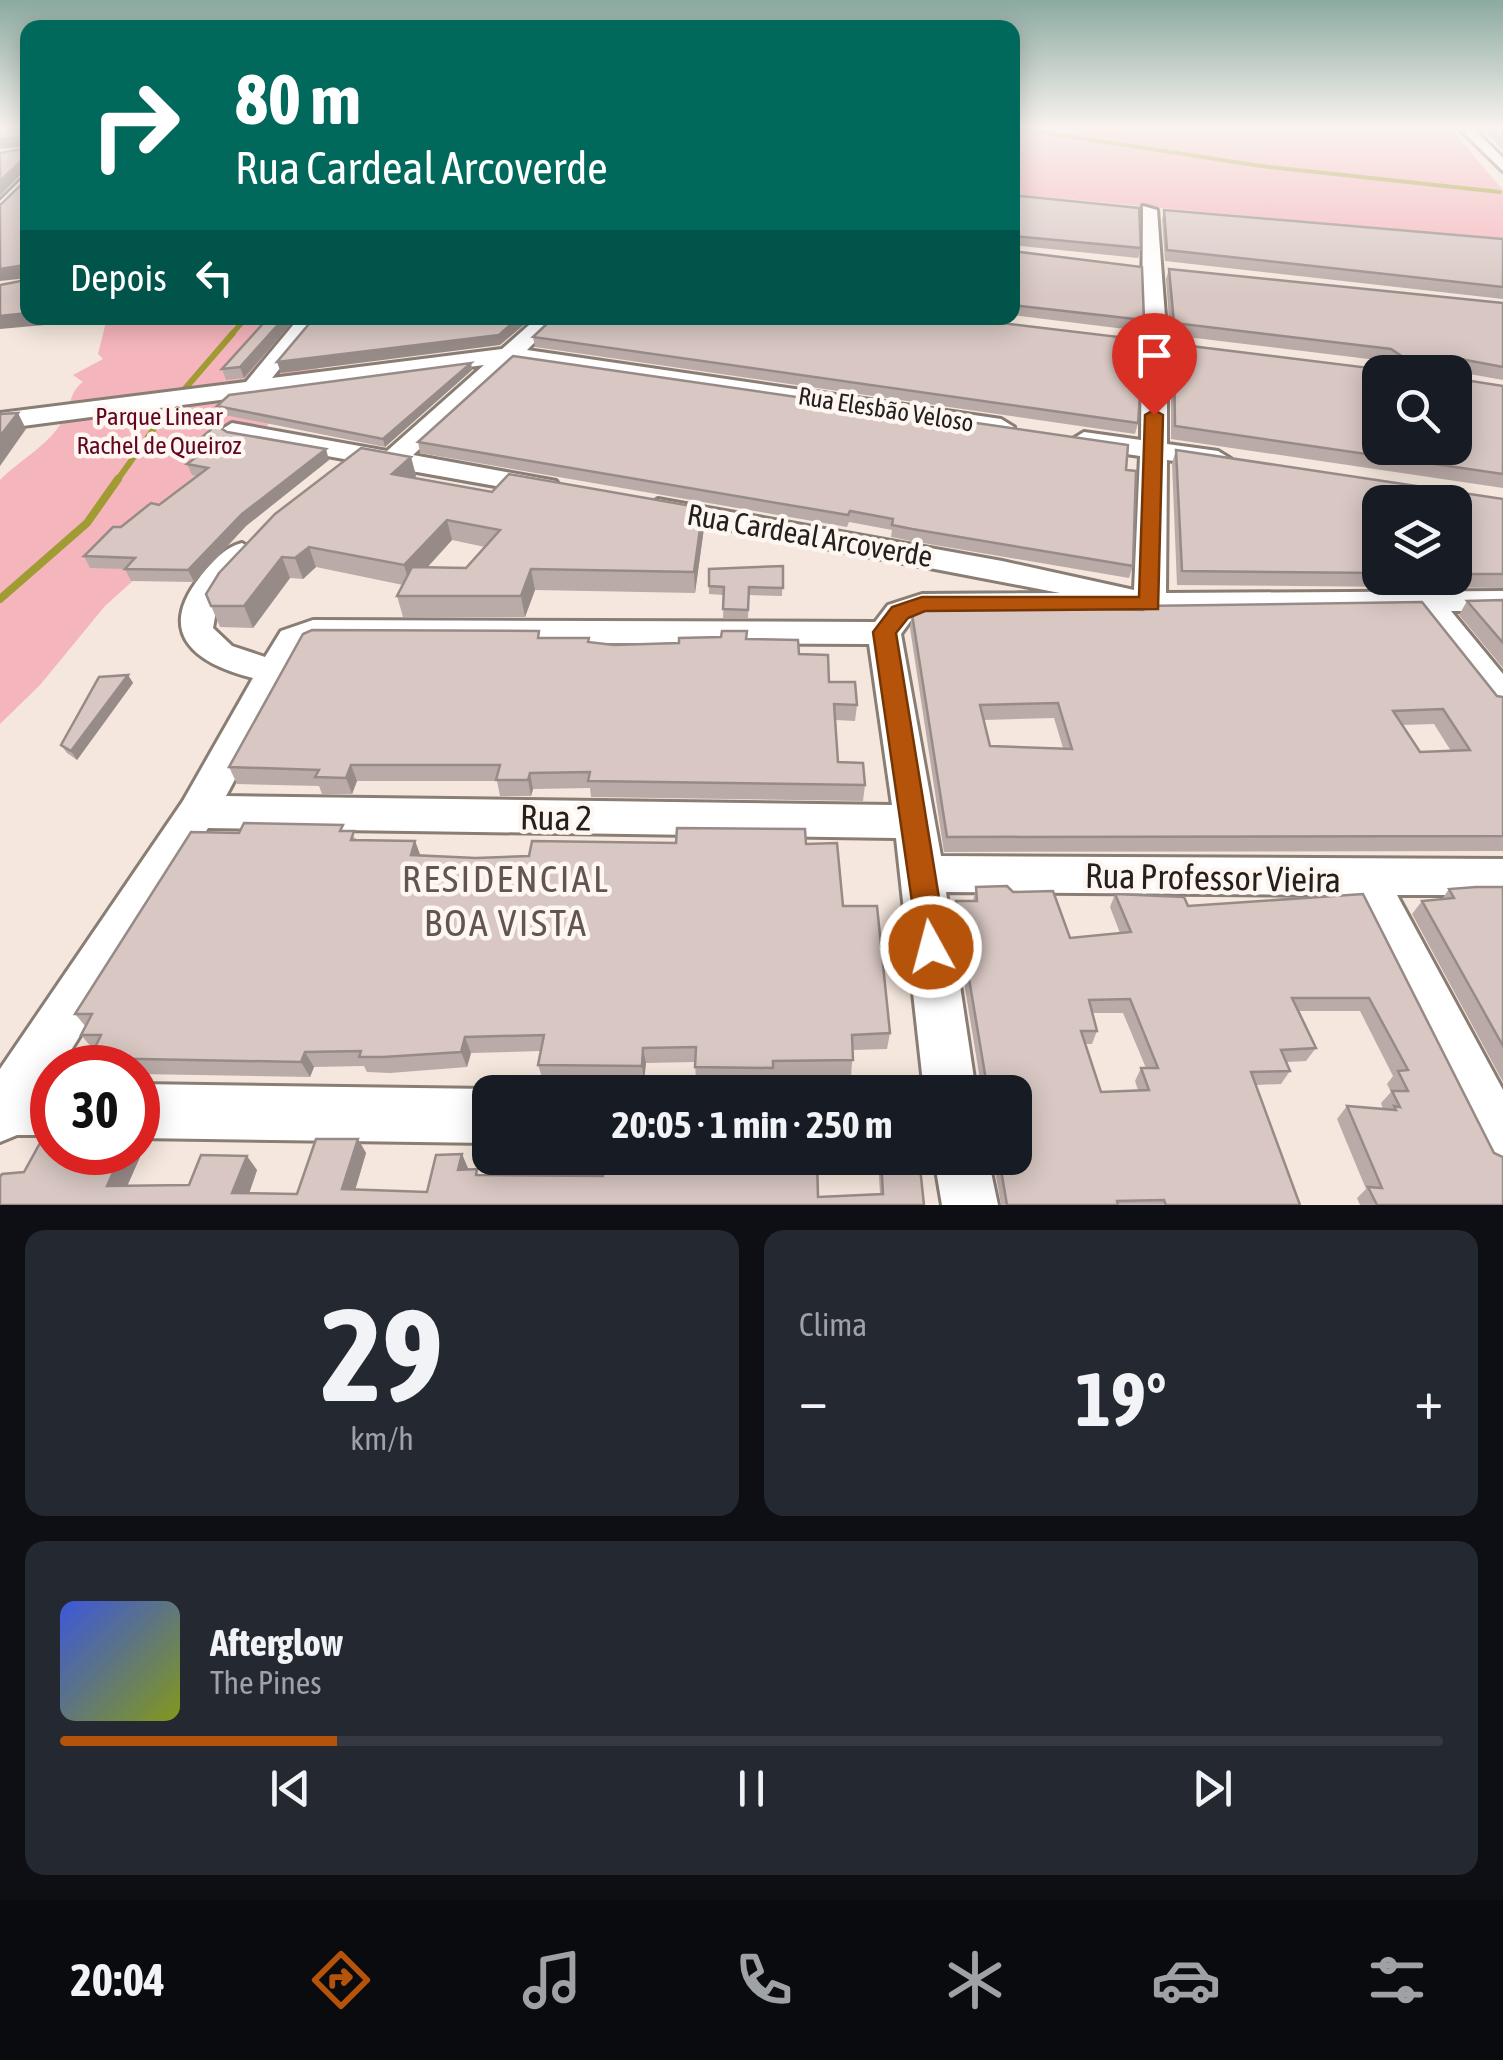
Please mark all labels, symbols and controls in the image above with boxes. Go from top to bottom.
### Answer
text: 80 m [235,59,361,139]
icon: right [70,60,200,190]
text: Rua Cardeal Arcoverde [235,142,608,194]
icon: left [187,250,242,305]
text: Depois [70,256,167,299]
pin [1112,313,1197,416]
icon: arrive [1127,328,1182,383]
map controls [1362,355,1472,595]
button: search [1362,355,1472,465]
street label: Rua Elesbão Veloso [796,381,976,437]
park label: Parque Linear Rachel de Queiroz [76,402,242,459]
button: layers [1362,485,1472,595]
street label: Rua Cardeal Arcoverde [685,497,935,573]
street label: Rua 2 [520,796,592,838]
street label: Rua Professor Vieira [1085,855,1341,899]
district label: RESIDENCIAL BOA VISTA [402,857,610,944]
position arrow [879,895,983,999]
speed limit sign: 30 [30,1045,160,1175]
text: 20:05 · 1 min · 250 m [612,1103,892,1146]
text: 29 [321,1280,443,1429]
text: Clima [799,1306,867,1343]
text: 19° [1075,1356,1167,1442]
text: − [799,1368,828,1431]
text: + [1414,1368,1443,1431]
text: km/h [350,1420,414,1457]
text: Afterglow [210,1621,343,1664]
text: The Pines [210,1664,322,1701]
icon: previous [263,1761,318,1816]
icon: pause [724,1761,779,1816]
icon: next [1185,1761,1240,1816]
icon: directions [306,1945,376,2015]
icon: music [517,1945,587,2015]
icon: phone [729,1945,799,2015]
icon: climate [940,1945,1010,2015]
icon: car [1151,1945,1221,2015]
icon: filters [1362,1945,1432,2015]
text: 20:04 [71,1954,165,2006]

